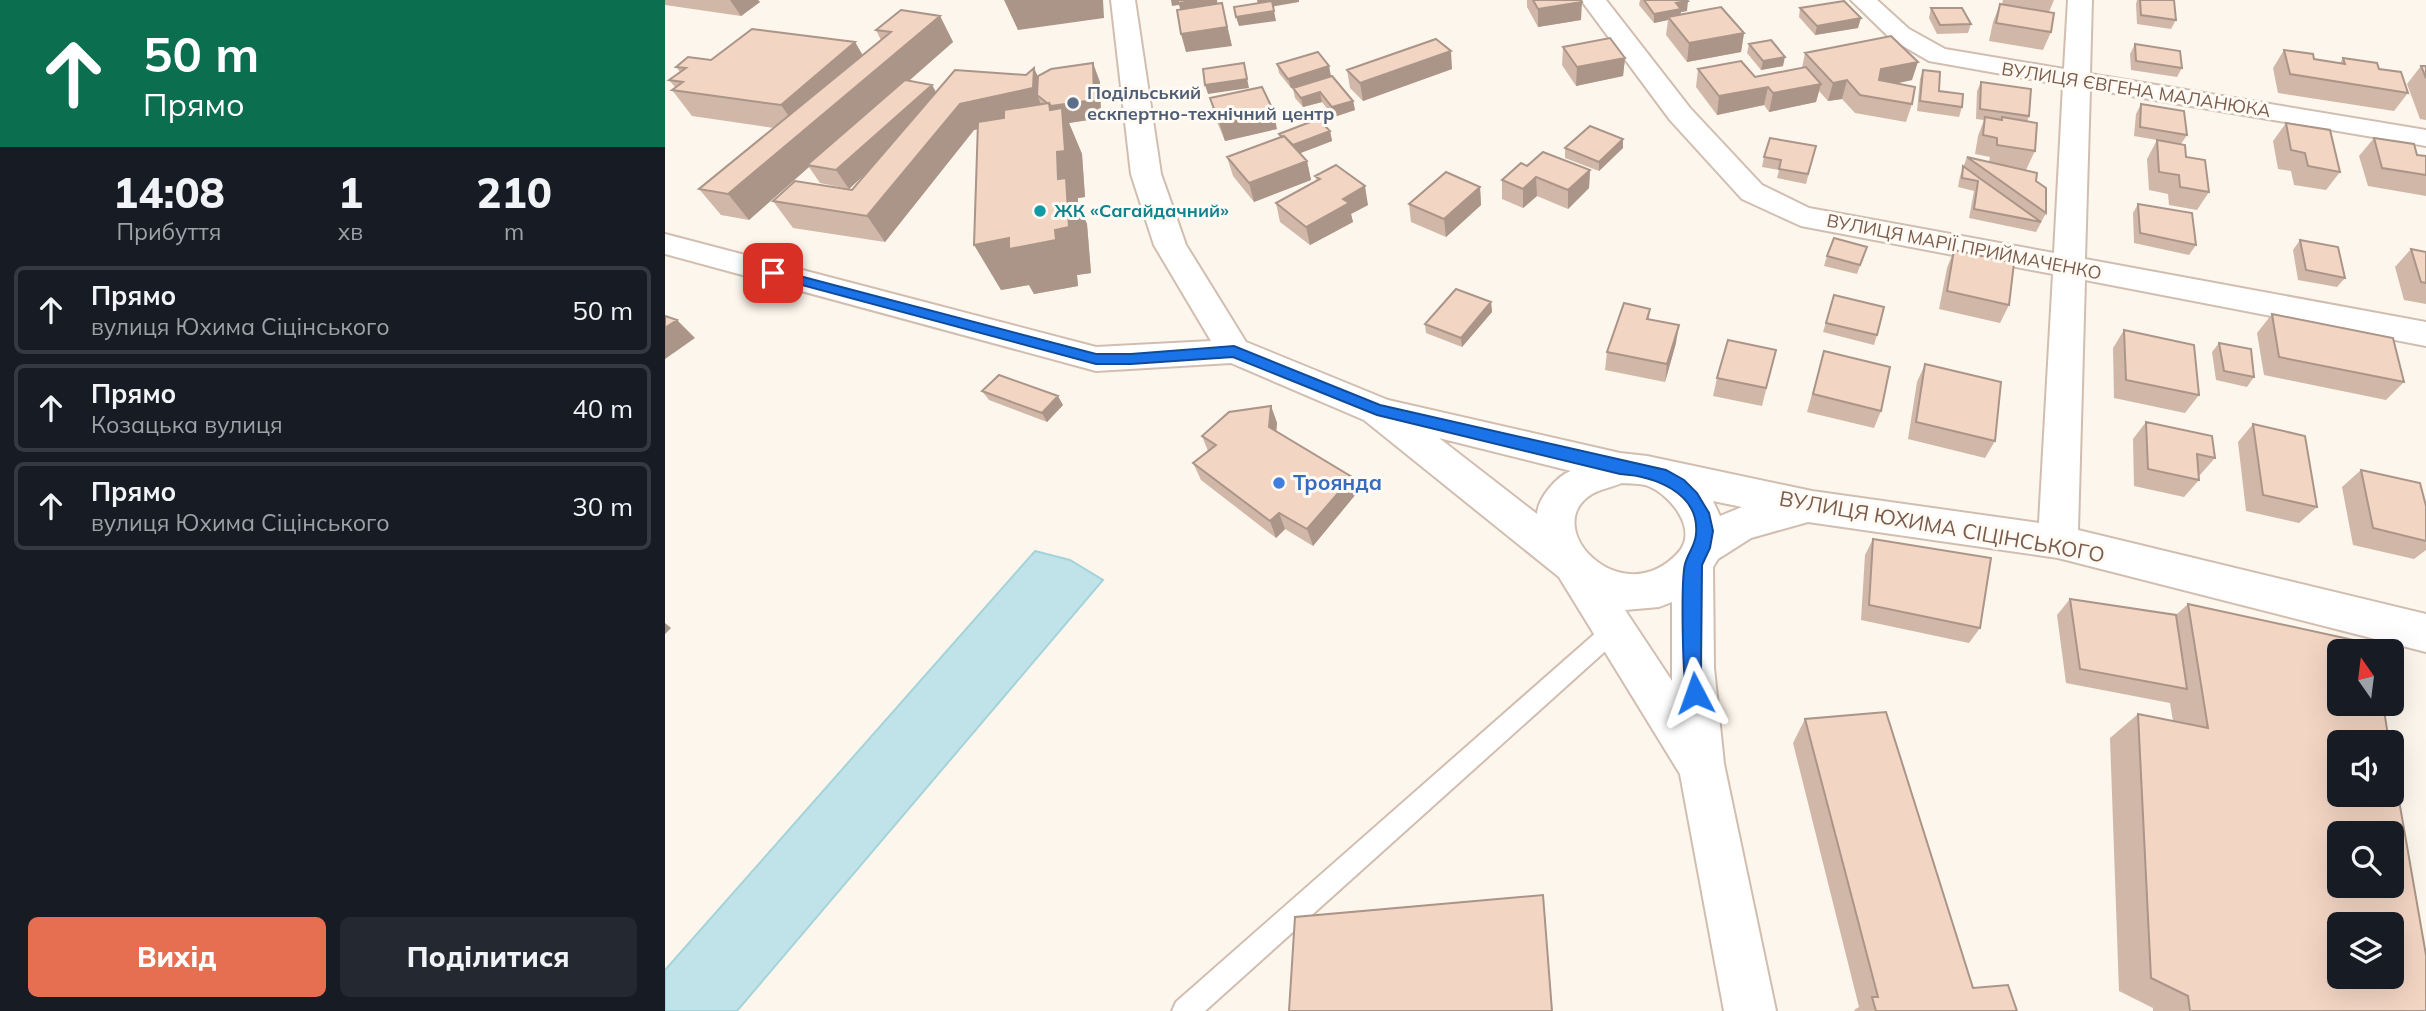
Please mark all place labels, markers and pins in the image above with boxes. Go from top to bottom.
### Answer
place label: Подільський ескпертно-технічний центр [1087,81,1334,125]
marker: Подільський ескпертно-технічний центр [1065,95,1081,111]
place label: ЖК «Сагайдачний» [1054,199,1229,222]
marker: ЖК «Сагайдачний» [1032,203,1048,219]
pin [743,243,803,303]
place label: Троянда [1293,469,1382,495]
marker: Троянда [1271,475,1287,491]

